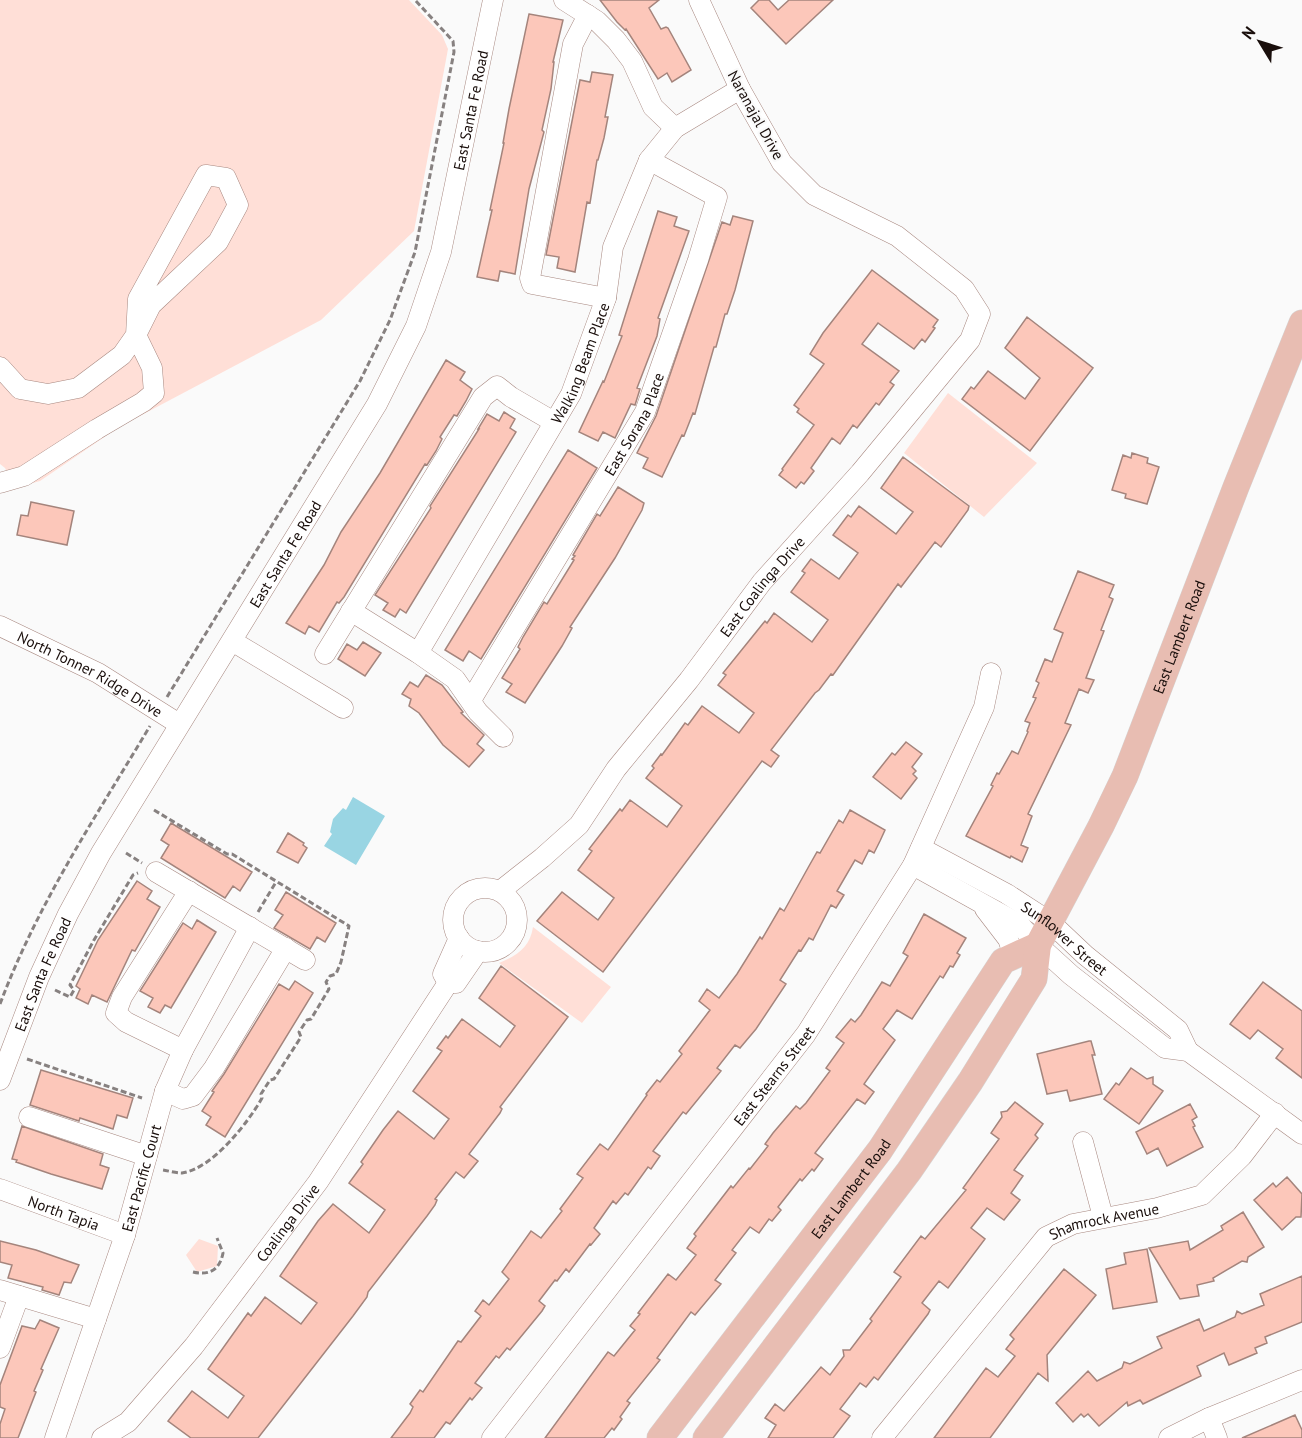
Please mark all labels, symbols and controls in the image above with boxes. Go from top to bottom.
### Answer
north arrow [1230,12,1290,72]
text: N [1237,22,1259,43]
street label: East Santa Fe Road [449,48,492,172]
street label: Naranajal Drive [724,67,788,163]
street label: Walking Beam Place [546,300,613,427]
street label: East Sorana Place [600,370,668,479]
street label: East Santa Fe Road [245,497,325,611]
street label: East Coalinga Drive [715,532,808,640]
street label: East Lambert Road [1148,577,1209,696]
street label: North Tonner Ridge Drive [15,626,166,721]
street label: Sunflower Street [1018,896,1112,979]
street label: East Santa Fe Road [10,914,75,1034]
street label: East Stearns Street [729,1022,818,1129]
street label: East Pacific Court [117,1122,165,1234]
street label: East Lambert Road [807,1135,894,1242]
street label: Coalinga Drive [252,1180,323,1265]
street label: North Tapia [26,1191,102,1234]
street label: Shamrock Avenue [1046,1198,1160,1244]

